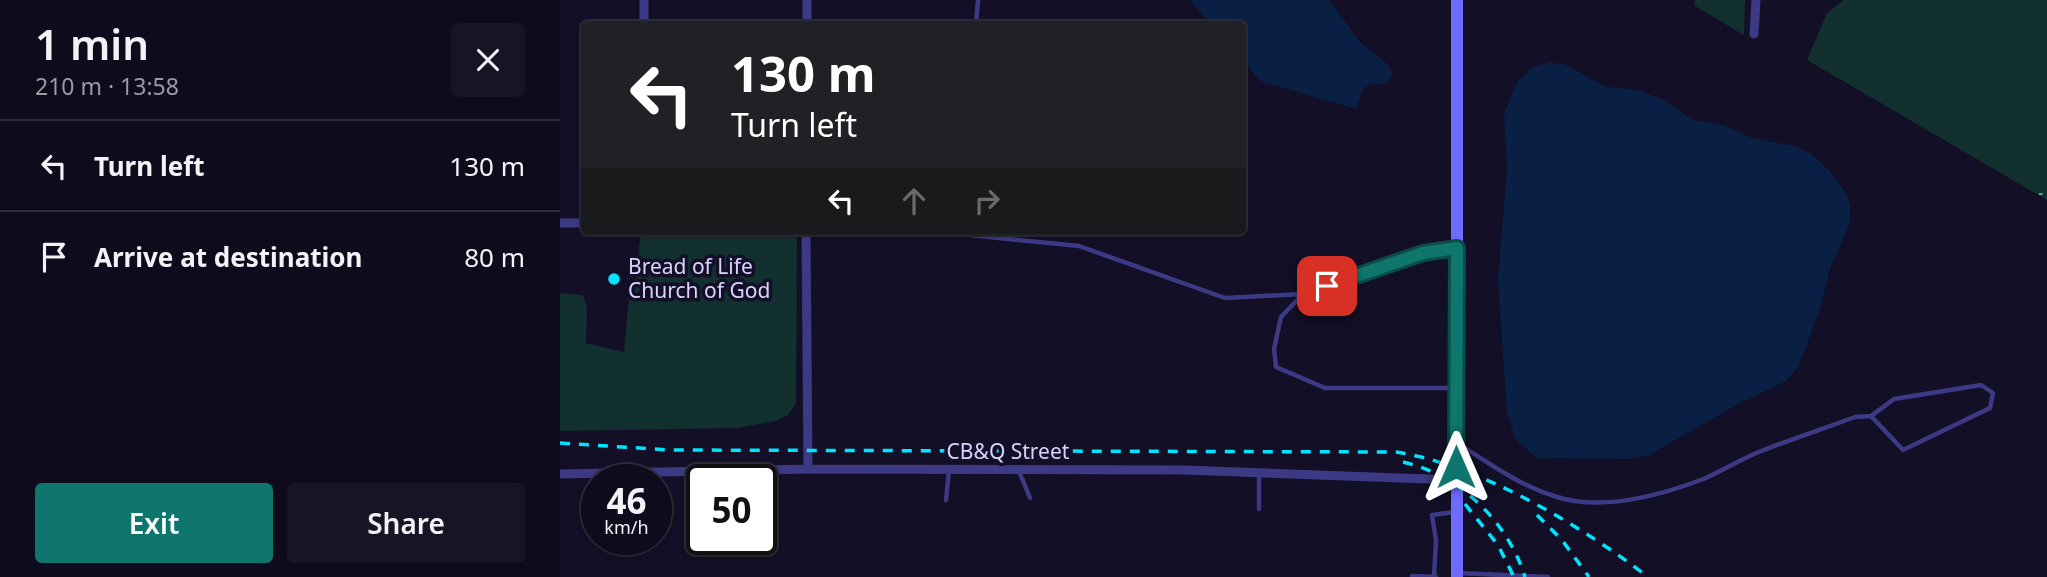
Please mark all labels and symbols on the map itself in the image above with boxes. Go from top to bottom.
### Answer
place label: Bread of Life Church of God [628,252,770,304]
pin [1297,256,1357,316]
marker: Bread of Life Church of God [606,271,622,287]
position arrow [1419,430,1493,504]
street label: CB&Q Street [947,437,1070,465]
speed limit sign: 50 [686,464,777,555]

